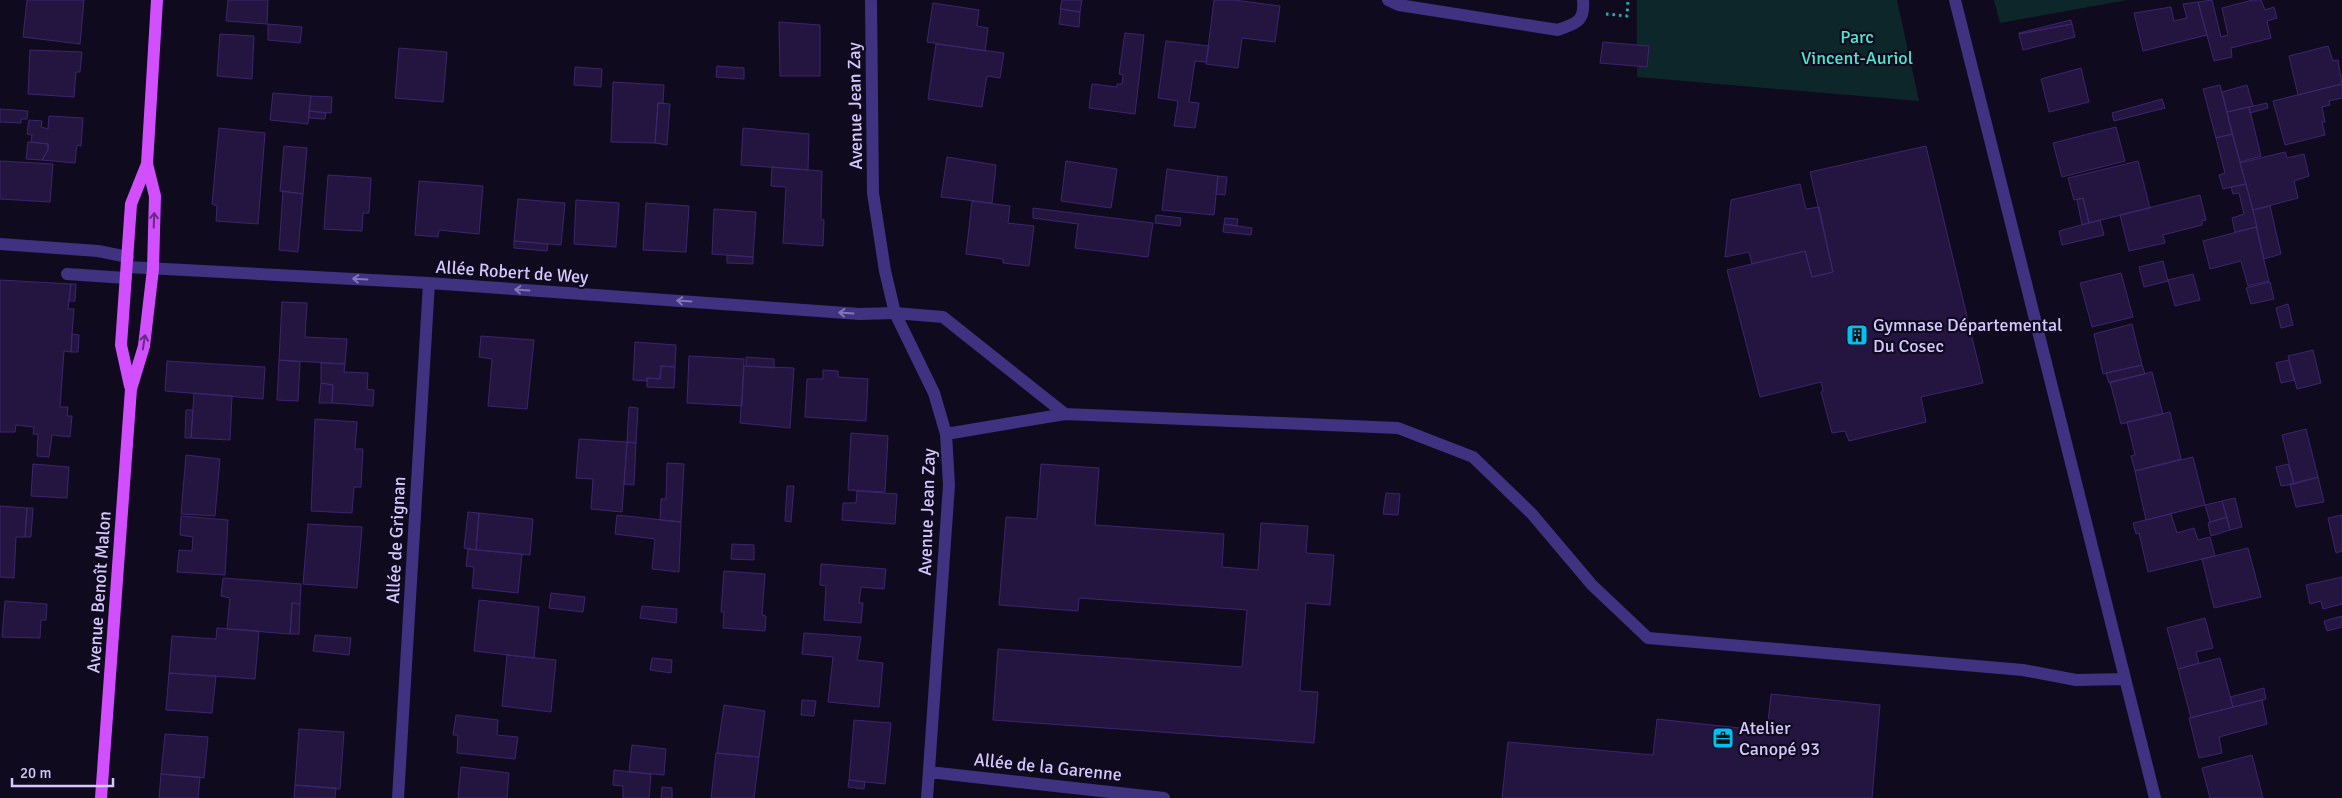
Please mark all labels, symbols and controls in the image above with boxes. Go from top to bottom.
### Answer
park label: Parc Vincent-Auriol [1801,26,1913,69]
street label: Avenue Jean Zay [843,42,867,170]
one-way arrow [150,213,159,229]
street label: Allée Robert de Wey [435,256,590,288]
one-way arrow [352,275,368,284]
one-way arrow [514,285,530,295]
one-way arrow [676,297,692,306]
one-way arrow [838,308,854,317]
place label: Gymnase Départemental Du Cosec [1873,314,2062,357]
building icon: Gymnase Départemental Du Cosec [1845,323,1869,347]
one-way arrow [140,334,150,350]
street label: Avenue Jean Zay [914,447,940,576]
street label: Allée de Grignan [382,476,410,604]
street label: Avenue Benoît Malon [82,510,116,674]
place label: Atelier Canopé 93 [1739,717,1820,760]
office icon: Atelier Canopé 93 [1711,726,1735,750]
street label: Allée de la Garenne [973,748,1123,786]
scale bar [12,756,114,788]
text: 20 m [20,764,51,782]

